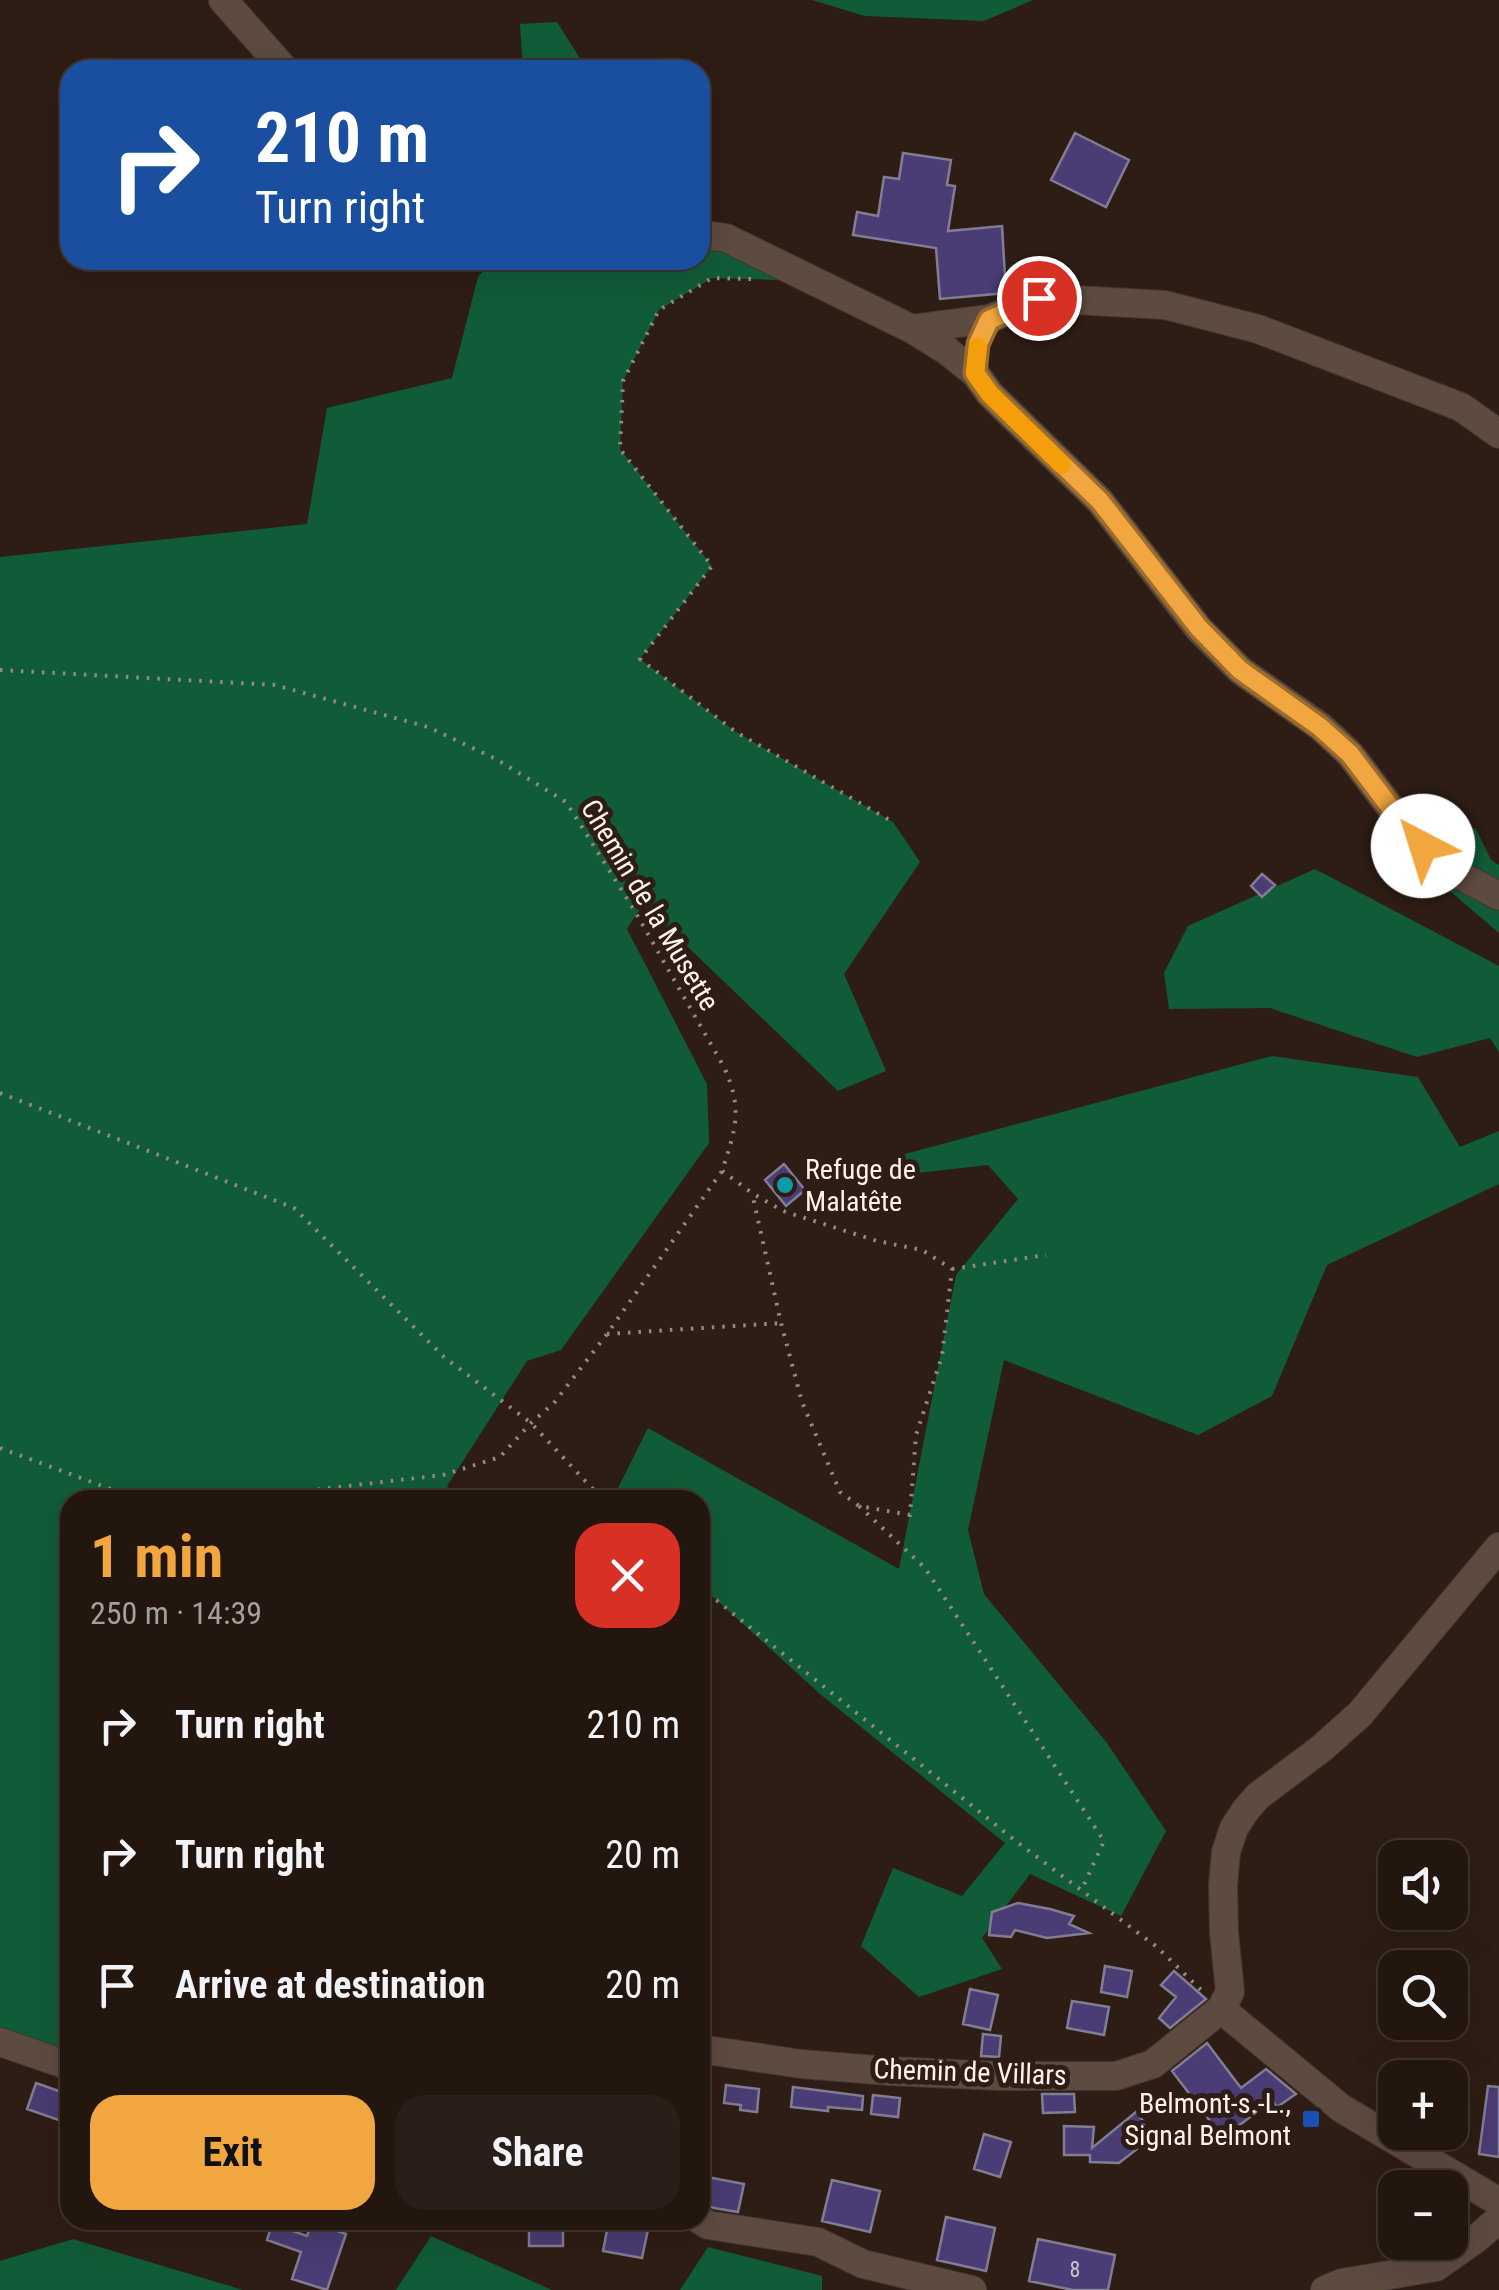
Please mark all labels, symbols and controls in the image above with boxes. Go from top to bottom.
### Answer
text: 210 m [255,97,429,179]
icon: right [90,100,220,230]
text: Turn right [255,181,425,234]
pin [997,256,1082,341]
icon: arrive [1012,271,1067,326]
street label: Chemin de la Musette [574,794,726,1016]
position arrow [1371,794,1475,898]
place label: Refuge de Malatête [805,1153,916,1218]
marker: Refuge de Malatête [774,1174,796,1196]
text: 1 min [90,1521,223,1592]
button: close [575,1523,680,1628]
text: 250 m · 14:39 [90,1594,262,1632]
icon: right [90,1698,145,1753]
text: Turn right [175,1703,325,1747]
text: 210 m [586,1703,680,1747]
icon: right [90,1828,145,1883]
text: Turn right [175,1833,325,1877]
text: 20 m [605,1833,680,1877]
map controls [1378,1840,1468,2260]
button: sound [1378,1840,1468,1930]
button: search [1378,1950,1468,2040]
icon: arrive [90,1958,145,2013]
text: Arrive at destination [175,1963,485,2007]
text: 20 m [605,1963,680,2007]
street label: Chemin de Villars [873,2052,1067,2092]
button: + [1378,2060,1468,2150]
place label: Belmont-s.-L., Signal Belmont [1125,2087,1291,2152]
button: Exit [90,2095,375,2210]
button: Share [395,2095,680,2210]
marker: Belmont-s.-L., Signal Belmont [1300,2108,1322,2130]
button: − [1378,2170,1468,2260]
house number: 8 [1070,2257,1080,2282]

